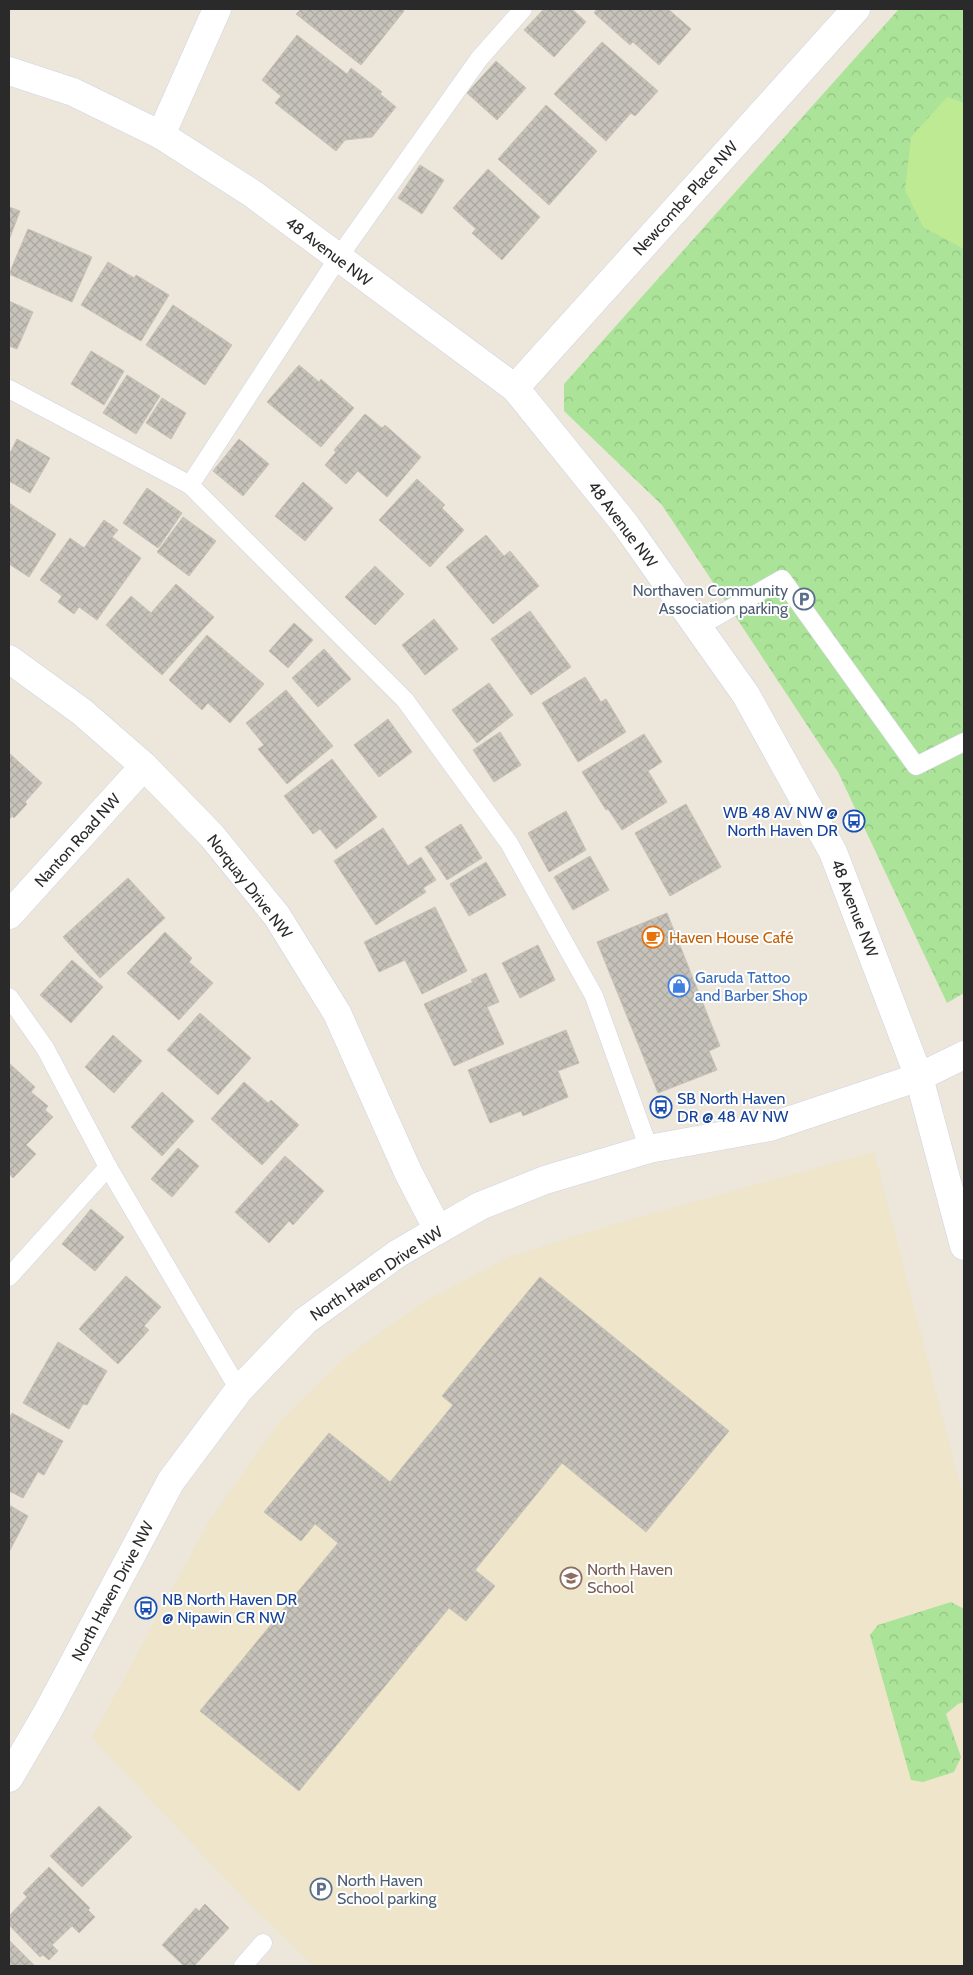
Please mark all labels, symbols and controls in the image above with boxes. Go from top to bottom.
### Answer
street label: Newcombe Place NW [629,137,742,259]
street label: 48 Avenue NW [282,213,376,291]
street label: 48 Avenue NW [584,477,662,572]
place label: Northaven Community Association parking [632,581,789,618]
parking icon: Northaven Community Association parking [792,587,816,611]
street label: Nanton Road NW [31,789,125,891]
place label: WB 48 AV NW @ North Haven DR [723,803,838,840]
bus stop icon: WB 48 AV NW @ North Haven DR [842,809,866,833]
street label: Norquay Drive NW [203,830,297,943]
street label: 48 Avenue NW [827,857,882,961]
cafe icon: Haven House Café [641,925,665,949]
place label: Haven House Café [669,928,793,947]
place label: Garuda Tattoo and Barber Shop [695,968,808,1005]
shop icon: Garuda Tattoo and Barber Shop [667,974,691,998]
place label: SB North Haven DR @ 48 AV NW [677,1089,789,1126]
bus stop icon: SB North Haven DR @ 48 AV NW [649,1095,673,1119]
street label: North Haven Drive NW [307,1222,447,1325]
street label: North Haven Drive NW [68,1517,158,1664]
place label: North Haven School [587,1560,673,1597]
school or university icon: North Haven School [559,1566,583,1590]
place label: NB North Haven DR @ Nipawin CR NW [162,1590,298,1627]
bus stop icon: NB North Haven DR @ Nipawin CR NW [134,1596,158,1620]
place label: North Haven School parking [337,1871,437,1908]
parking icon: North Haven School parking [309,1877,333,1901]

